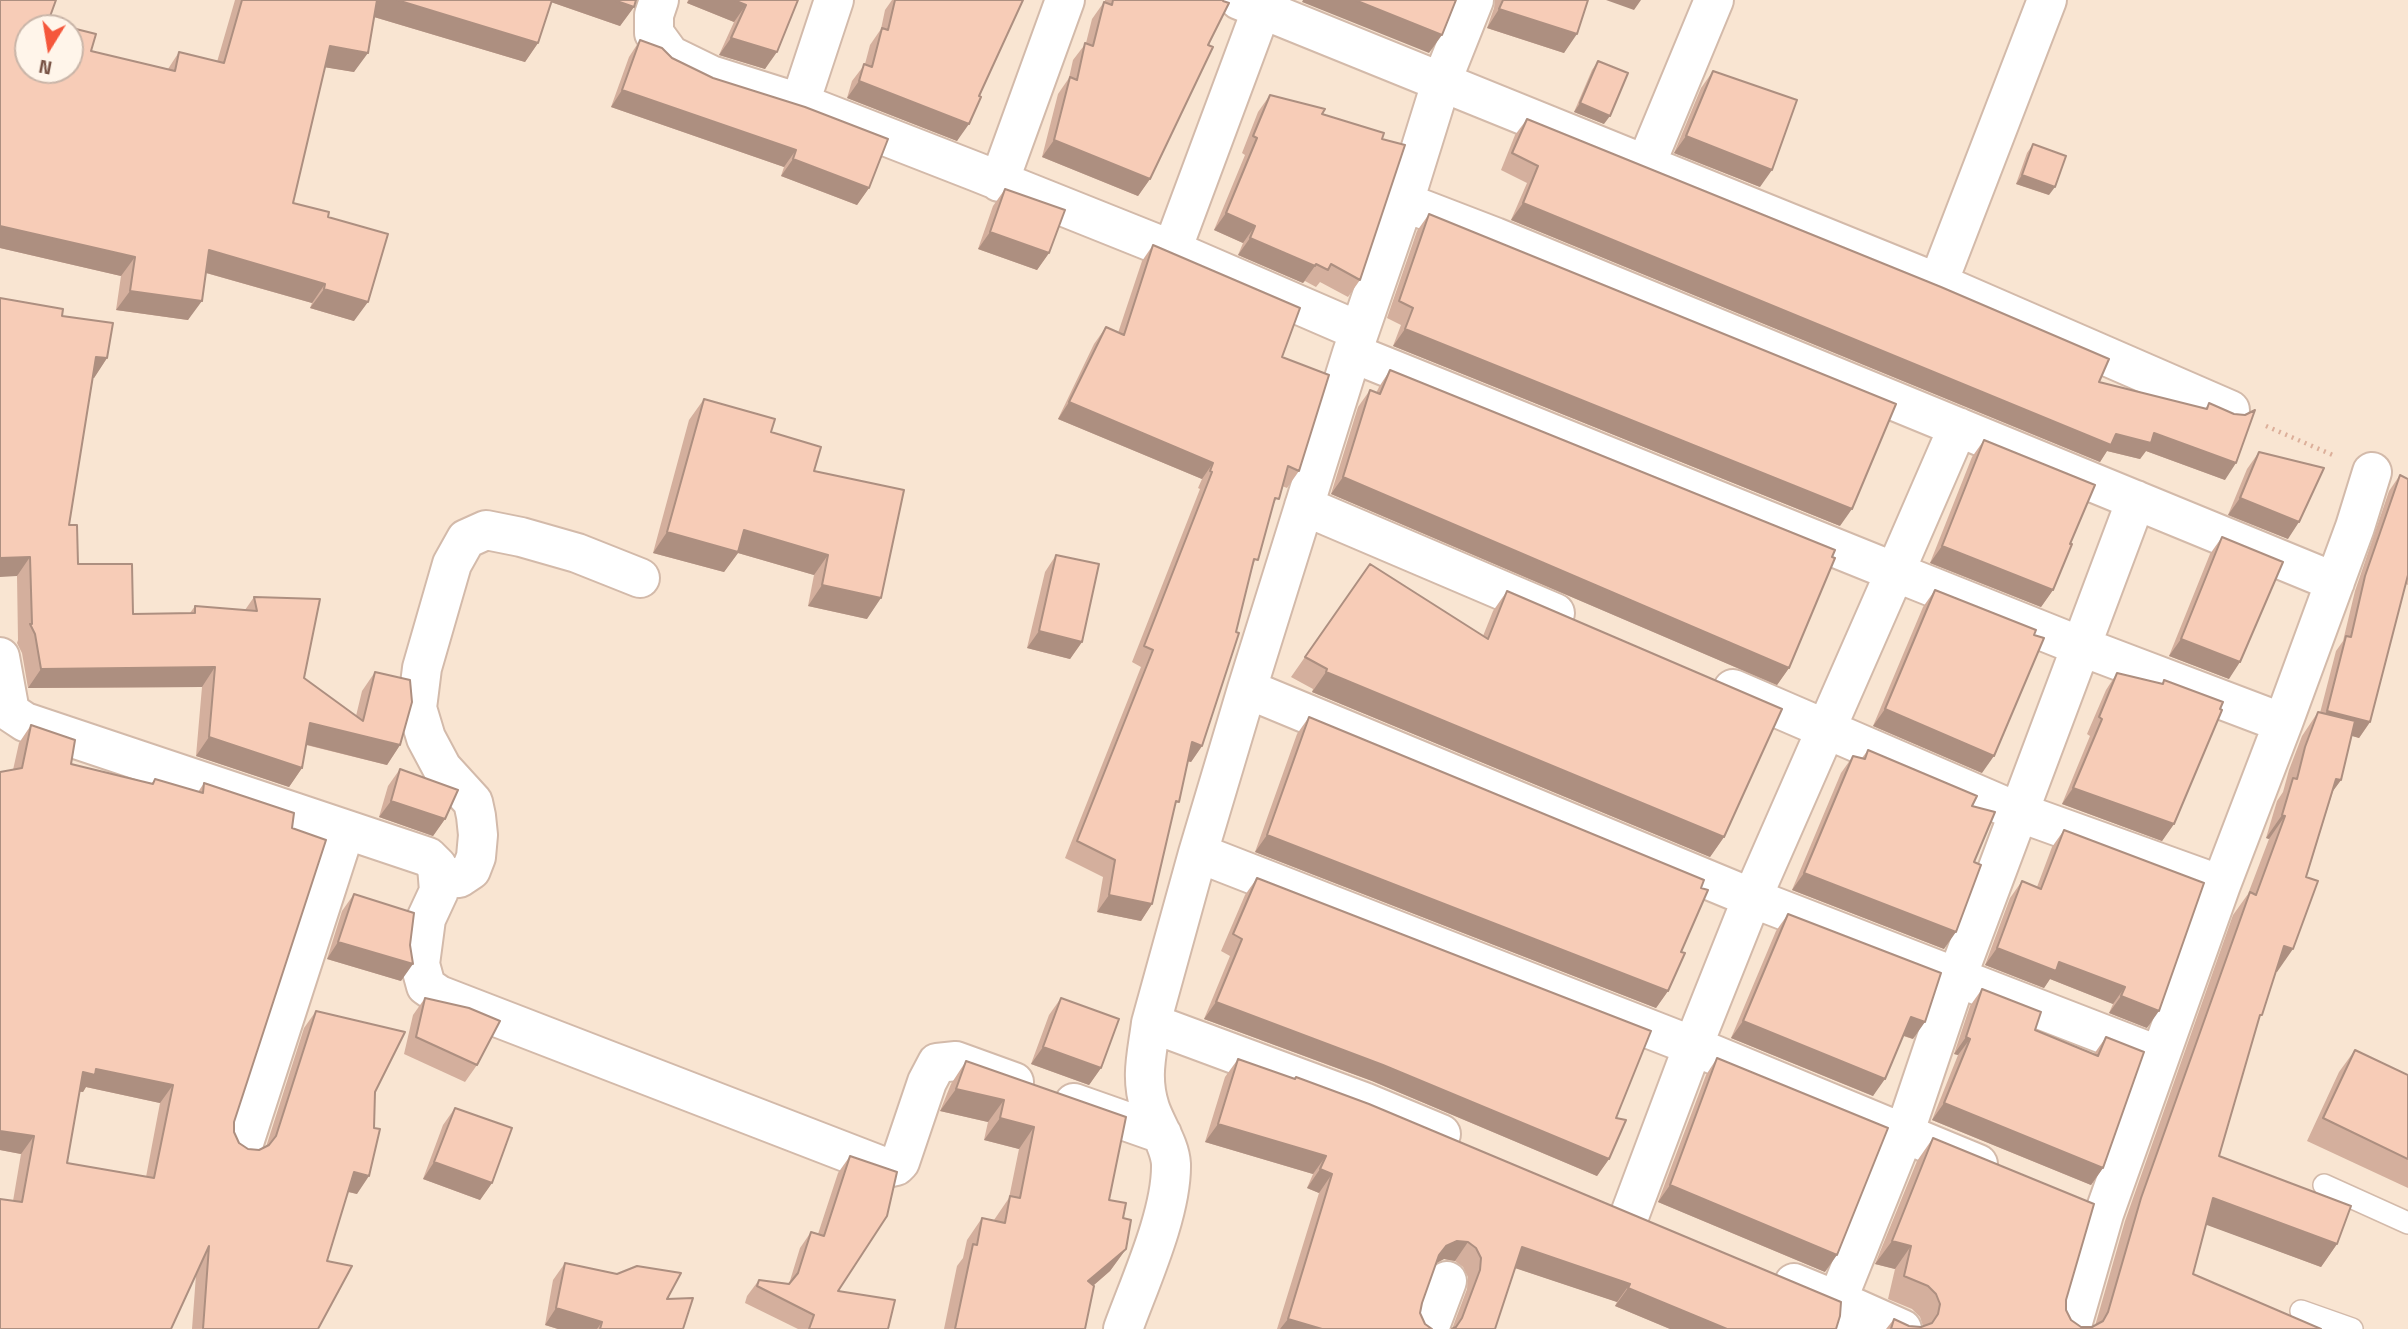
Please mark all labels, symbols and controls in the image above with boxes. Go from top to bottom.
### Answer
north arrow [14,14,84,84]
text: N [36,53,55,84]

